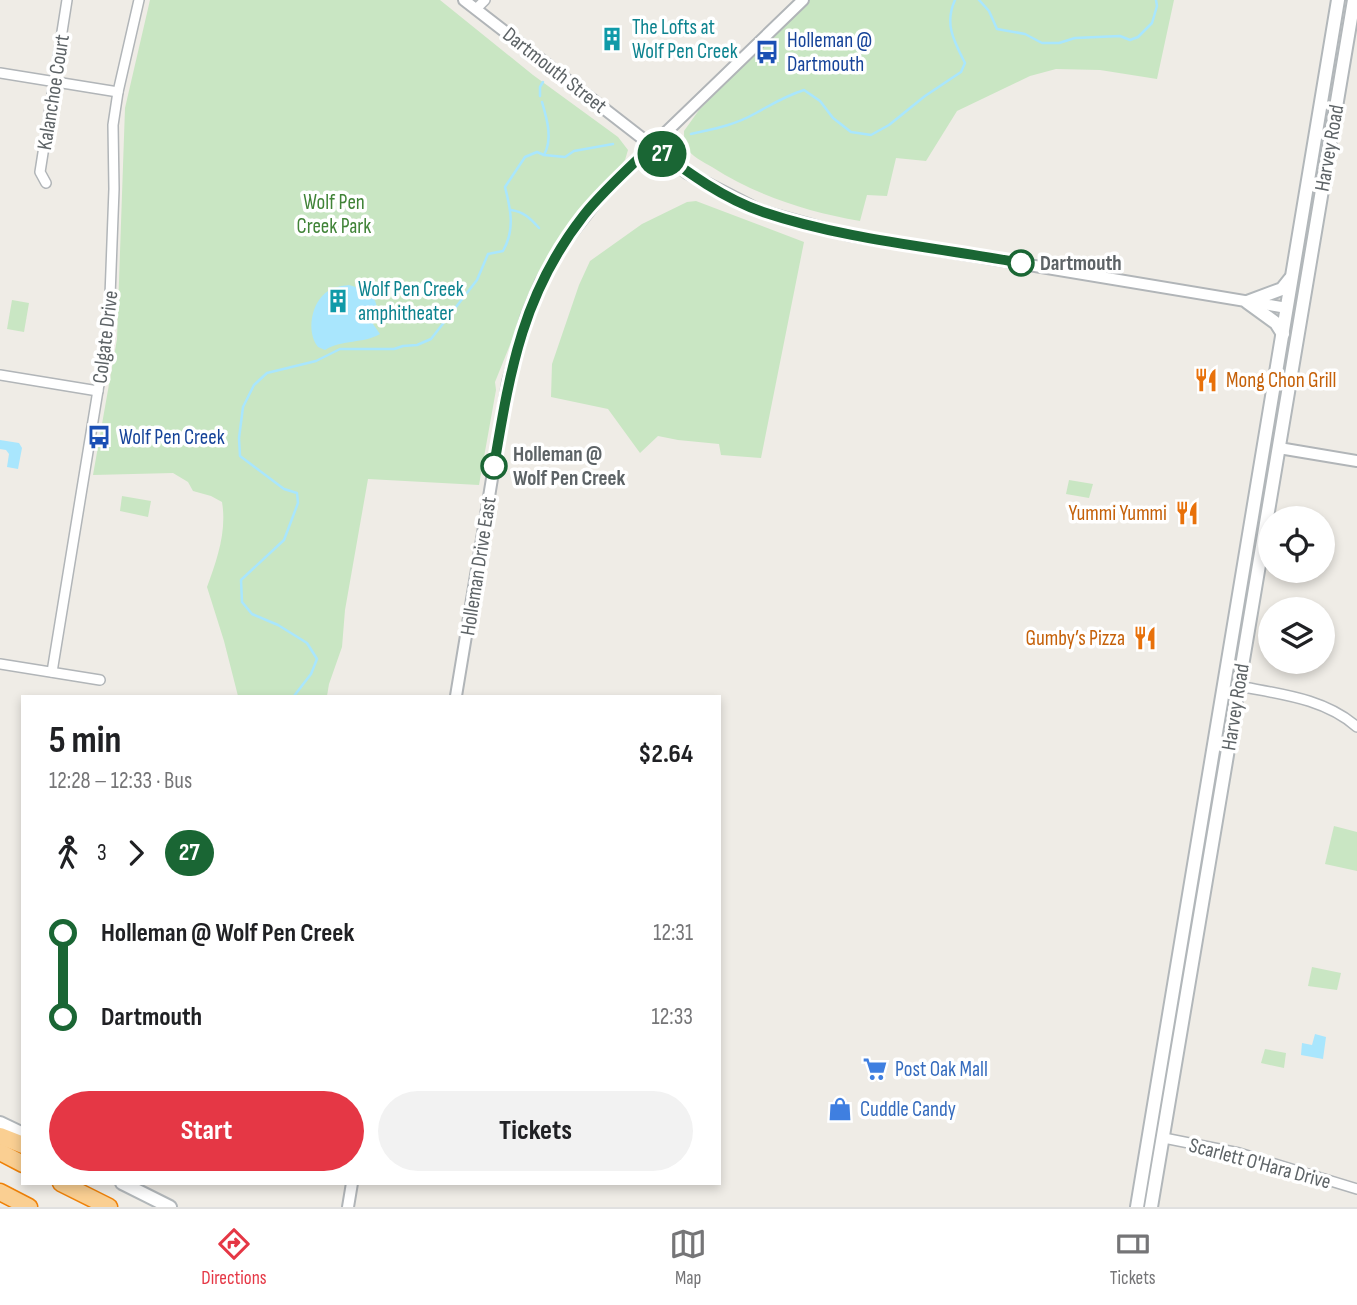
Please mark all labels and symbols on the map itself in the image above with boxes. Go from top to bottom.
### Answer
place label: The Lofts at Wolf Pen Creek [632,15,738,64]
street label: Dartmouth Street [498,22,612,119]
building icon: The Lofts at Wolf Pen Creek [598,25,626,53]
place label: Holleman @ Dartmouth [787,28,872,77]
street label: Kalanchoe Court [32,33,75,152]
bus stop icon: Holleman @ Dartmouth [753,38,781,66]
street label: Harvey Road [1310,103,1349,193]
line badge: 27 [630,131,694,177]
park label: Wolf Pen Creek Park [297,190,371,239]
marker: Dartmouth [1008,250,1034,276]
place label: Dartmouth [1040,251,1122,276]
place label: Wolf Pen Creek amphitheater [358,277,464,326]
building icon: Wolf Pen Creek amphitheater [324,287,352,315]
street label: Colgate Drive [87,289,124,385]
restaurant icon: Mong Chon Grill [1192,366,1220,394]
place label: Mong Chon Grill [1226,368,1336,393]
bus stop icon: Wolf Pen Creek [85,423,113,451]
place label: Wolf Pen Creek [119,425,225,450]
place label: Holleman @ Wolf Pen Creek [513,442,625,491]
marker: Holleman @ Wolf Pen Creek [481,453,507,479]
street label: Holleman Drive East [455,495,502,637]
restaurant icon: Yummi Yummi [1173,499,1201,527]
place label: Yummi Yummi [1069,501,1167,526]
restaurant icon: Gumby’s Pizza [1131,624,1159,652]
place label: Gumby’s Pizza [1026,626,1125,651]
street label: Harvey Road [1216,662,1255,752]
supermarket icon: Post Oak Mall [861,1055,889,1083]
place label: Post Oak Mall [895,1057,988,1082]
shop icon: Cuddle Candy [826,1095,854,1123]
place label: Cuddle Candy [860,1097,956,1122]
street label: Scarlett O'Hara Drive [1186,1133,1334,1194]

